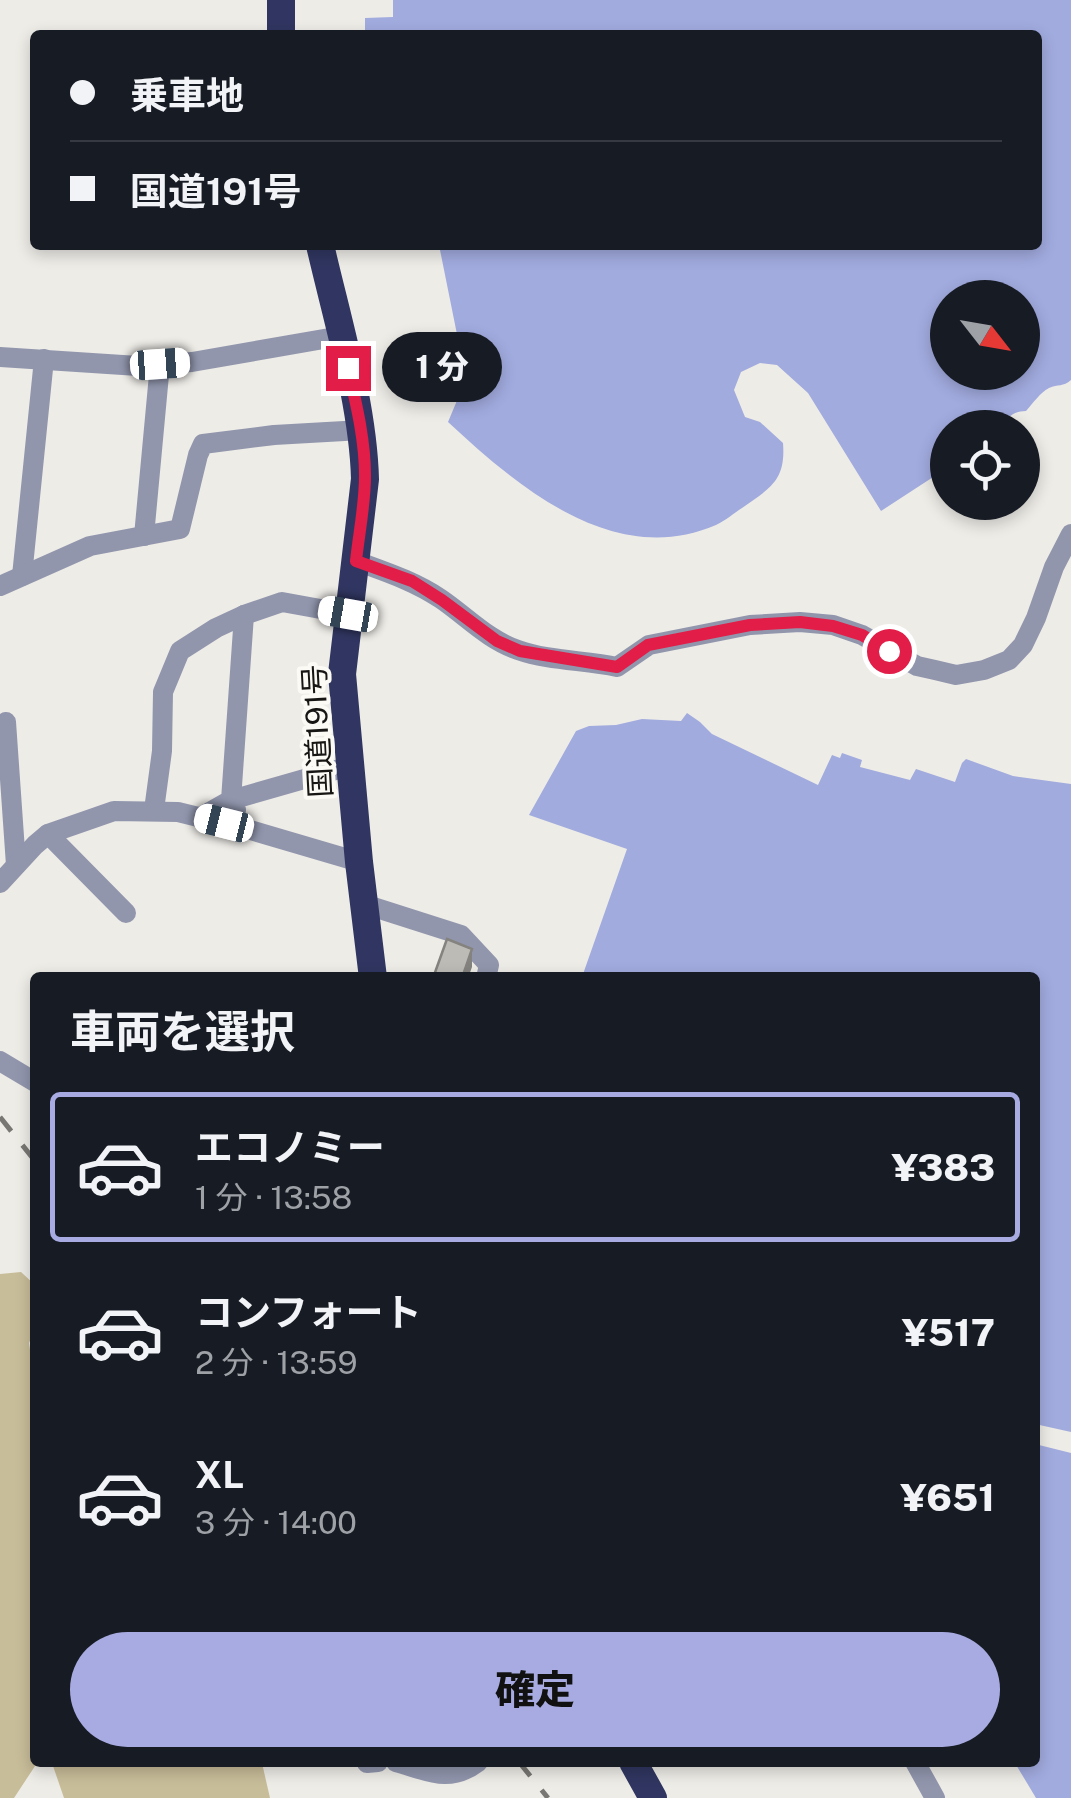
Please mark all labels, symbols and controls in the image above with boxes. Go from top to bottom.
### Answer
text: 乗車地 [130,73,244,118]
text: 国道191号 [130,169,302,214]
north arrow [930,280,1040,390]
map controls [930,280,1040,520]
callout: 1 分 [383,333,503,403]
route end [326,346,371,391]
car [129,347,191,381]
text: 1 分 [416,348,469,385]
button: locate [930,410,1040,520]
car [316,594,380,634]
route start [867,629,912,674]
street label: 国道191号 [296,664,338,798]
car [191,801,257,845]
text: 車両を選択 [70,1005,295,1058]
icon: car [75,1122,165,1212]
text: エコノミー [195,1125,385,1170]
text: ¥383 [892,1145,995,1190]
text: 1 分 · 13:58 [195,1179,352,1216]
icon: car [75,1287,165,1377]
text: コンフォート [195,1290,422,1335]
text: ¥517 [902,1310,995,1355]
text: 2 分 · 13:59 [195,1344,357,1381]
icon: car [75,1452,165,1542]
text: XL [195,1452,244,1497]
text: ¥651 [901,1475,995,1520]
text: 3 分 · 14:00 [195,1504,357,1541]
button: 確定 [70,1632,1000,1747]

